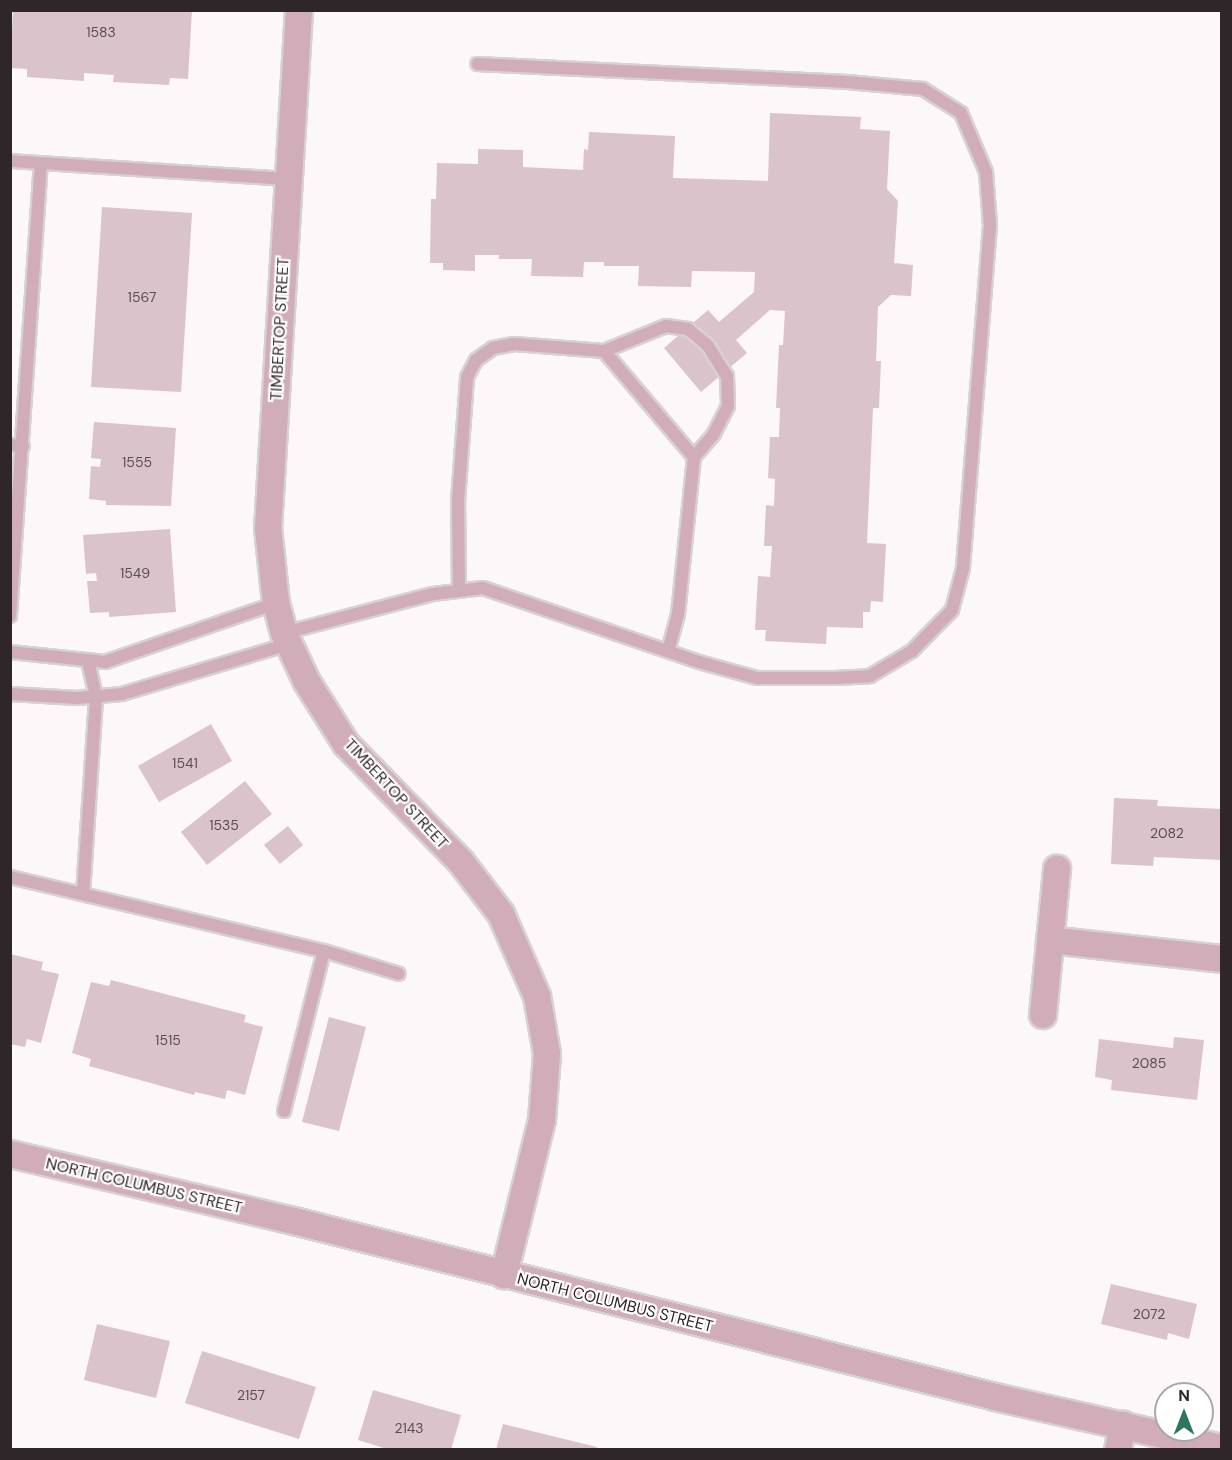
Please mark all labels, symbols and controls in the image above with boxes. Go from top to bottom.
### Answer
house number: 1583 [86,24,116,40]
street label: TIMBERTOP STREET [267,257,293,401]
house number: 1567 [128,289,156,305]
house number: 1555 [122,454,152,470]
house number: 1549 [120,565,150,581]
street label: TIMBERTOP STREET [340,735,452,853]
house number: 1541 [172,755,198,771]
house number: 1535 [209,817,239,833]
house number: 2082 [1150,825,1184,841]
house number: 1515 [155,1032,181,1048]
house number: 2085 [1132,1055,1166,1071]
street label: NORTH COLUMBUS STREET [44,1154,244,1218]
street label: NORTH COLUMBUS STREET [515,1269,715,1337]
house number: 2072 [1133,1306,1165,1322]
north arrow [1154,1382,1214,1442]
text: N [1178,1385,1190,1406]
house number: 2157 [237,1387,265,1403]
house number: 2143 [394,1420,424,1436]

